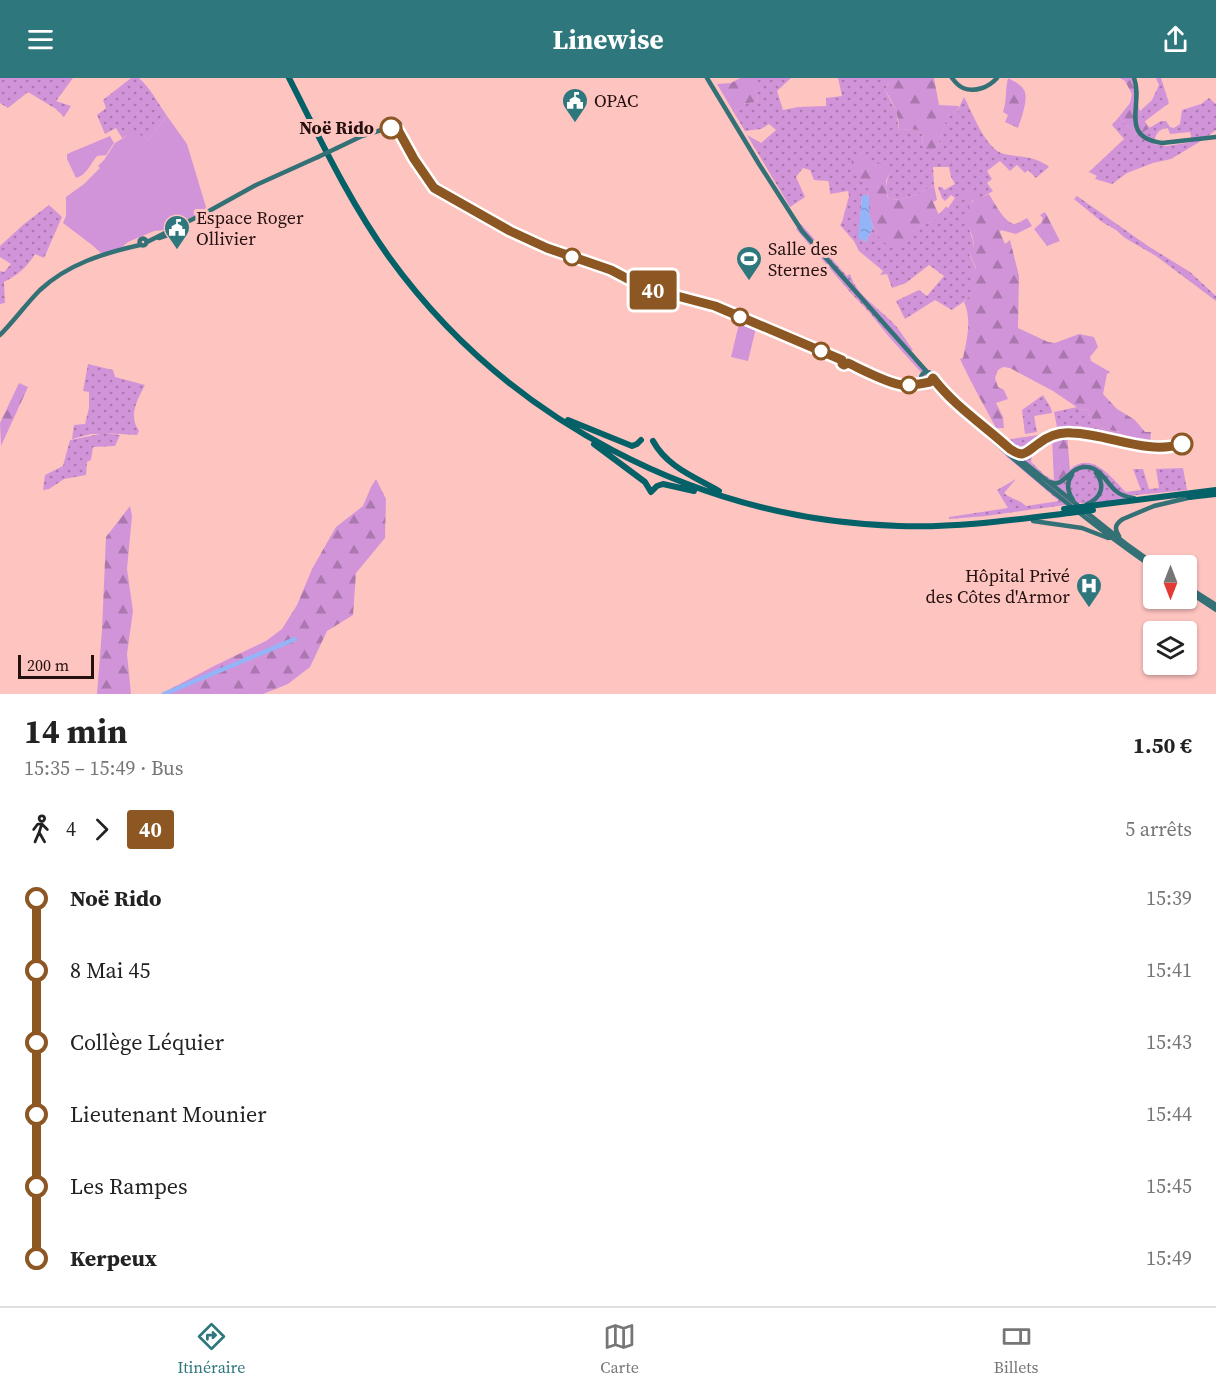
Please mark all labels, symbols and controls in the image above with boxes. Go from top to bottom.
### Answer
text: Linewise [553,21,664,58]
icon: menu [24,23,57,56]
icon: share [1159,23,1192,56]
public building icon: OPAC [560,86,590,124]
place label: OPAC [594,88,638,113]
place label: Noë Rido [299,115,374,140]
marker: Noë Rido [380,117,402,139]
place label: Espace Roger Ollivier [196,205,304,251]
public building icon: Espace Roger Ollivier [162,213,192,251]
place label: Salle des Sternes [768,236,838,282]
sports icon: Salle des Sternes [734,244,764,282]
unlabelled marker [563,248,581,266]
line badge: 40 [626,270,680,310]
text: 40 [642,276,664,305]
unlabelled marker [731,308,749,326]
unlabelled marker [812,342,830,360]
unlabelled marker [900,376,918,394]
unlabelled marker [1171,433,1193,455]
north arrow [1143,555,1197,609]
map controls [1143,555,1197,675]
place label: Hôpital Privé des Côtes d'Armor [926,563,1070,609]
hospital icon: Hôpital Privé des Côtes d'Armor [1074,571,1104,609]
button: layers [1143,621,1197,675]
scale bar [18,652,94,680]
text: 200 m [27,654,69,676]
text: 14 min [24,709,128,754]
text: 1.50 € [1133,730,1192,760]
text: 15:35 – 15:49 · Bus [24,754,183,782]
icon: walk [24,813,57,846]
icon: forward [85,813,118,846]
text: 4 [66,815,76,843]
text: 40 [139,815,162,844]
text: 5 arrêts [1125,815,1192,843]
text: Noë Rido [70,883,161,913]
text: 15:39 [1146,884,1192,912]
text: 8 Mai 45 [70,955,150,985]
text: 15:41 [1146,956,1192,984]
text: Collège Léquier [70,1027,224,1057]
text: 15:43 [1146,1028,1192,1056]
text: Lieutenant Mounier [70,1099,267,1129]
text: 15:44 [1146,1100,1192,1128]
text: Les Rampes [70,1171,188,1201]
text: 15:45 [1146,1172,1192,1200]
text: Kerpeux [70,1243,157,1273]
text: 15:49 [1146,1244,1192,1272]
tab: Itinéraire [177,1320,245,1378]
tab: Carte [600,1320,639,1378]
tab: Billets [994,1320,1039,1378]

